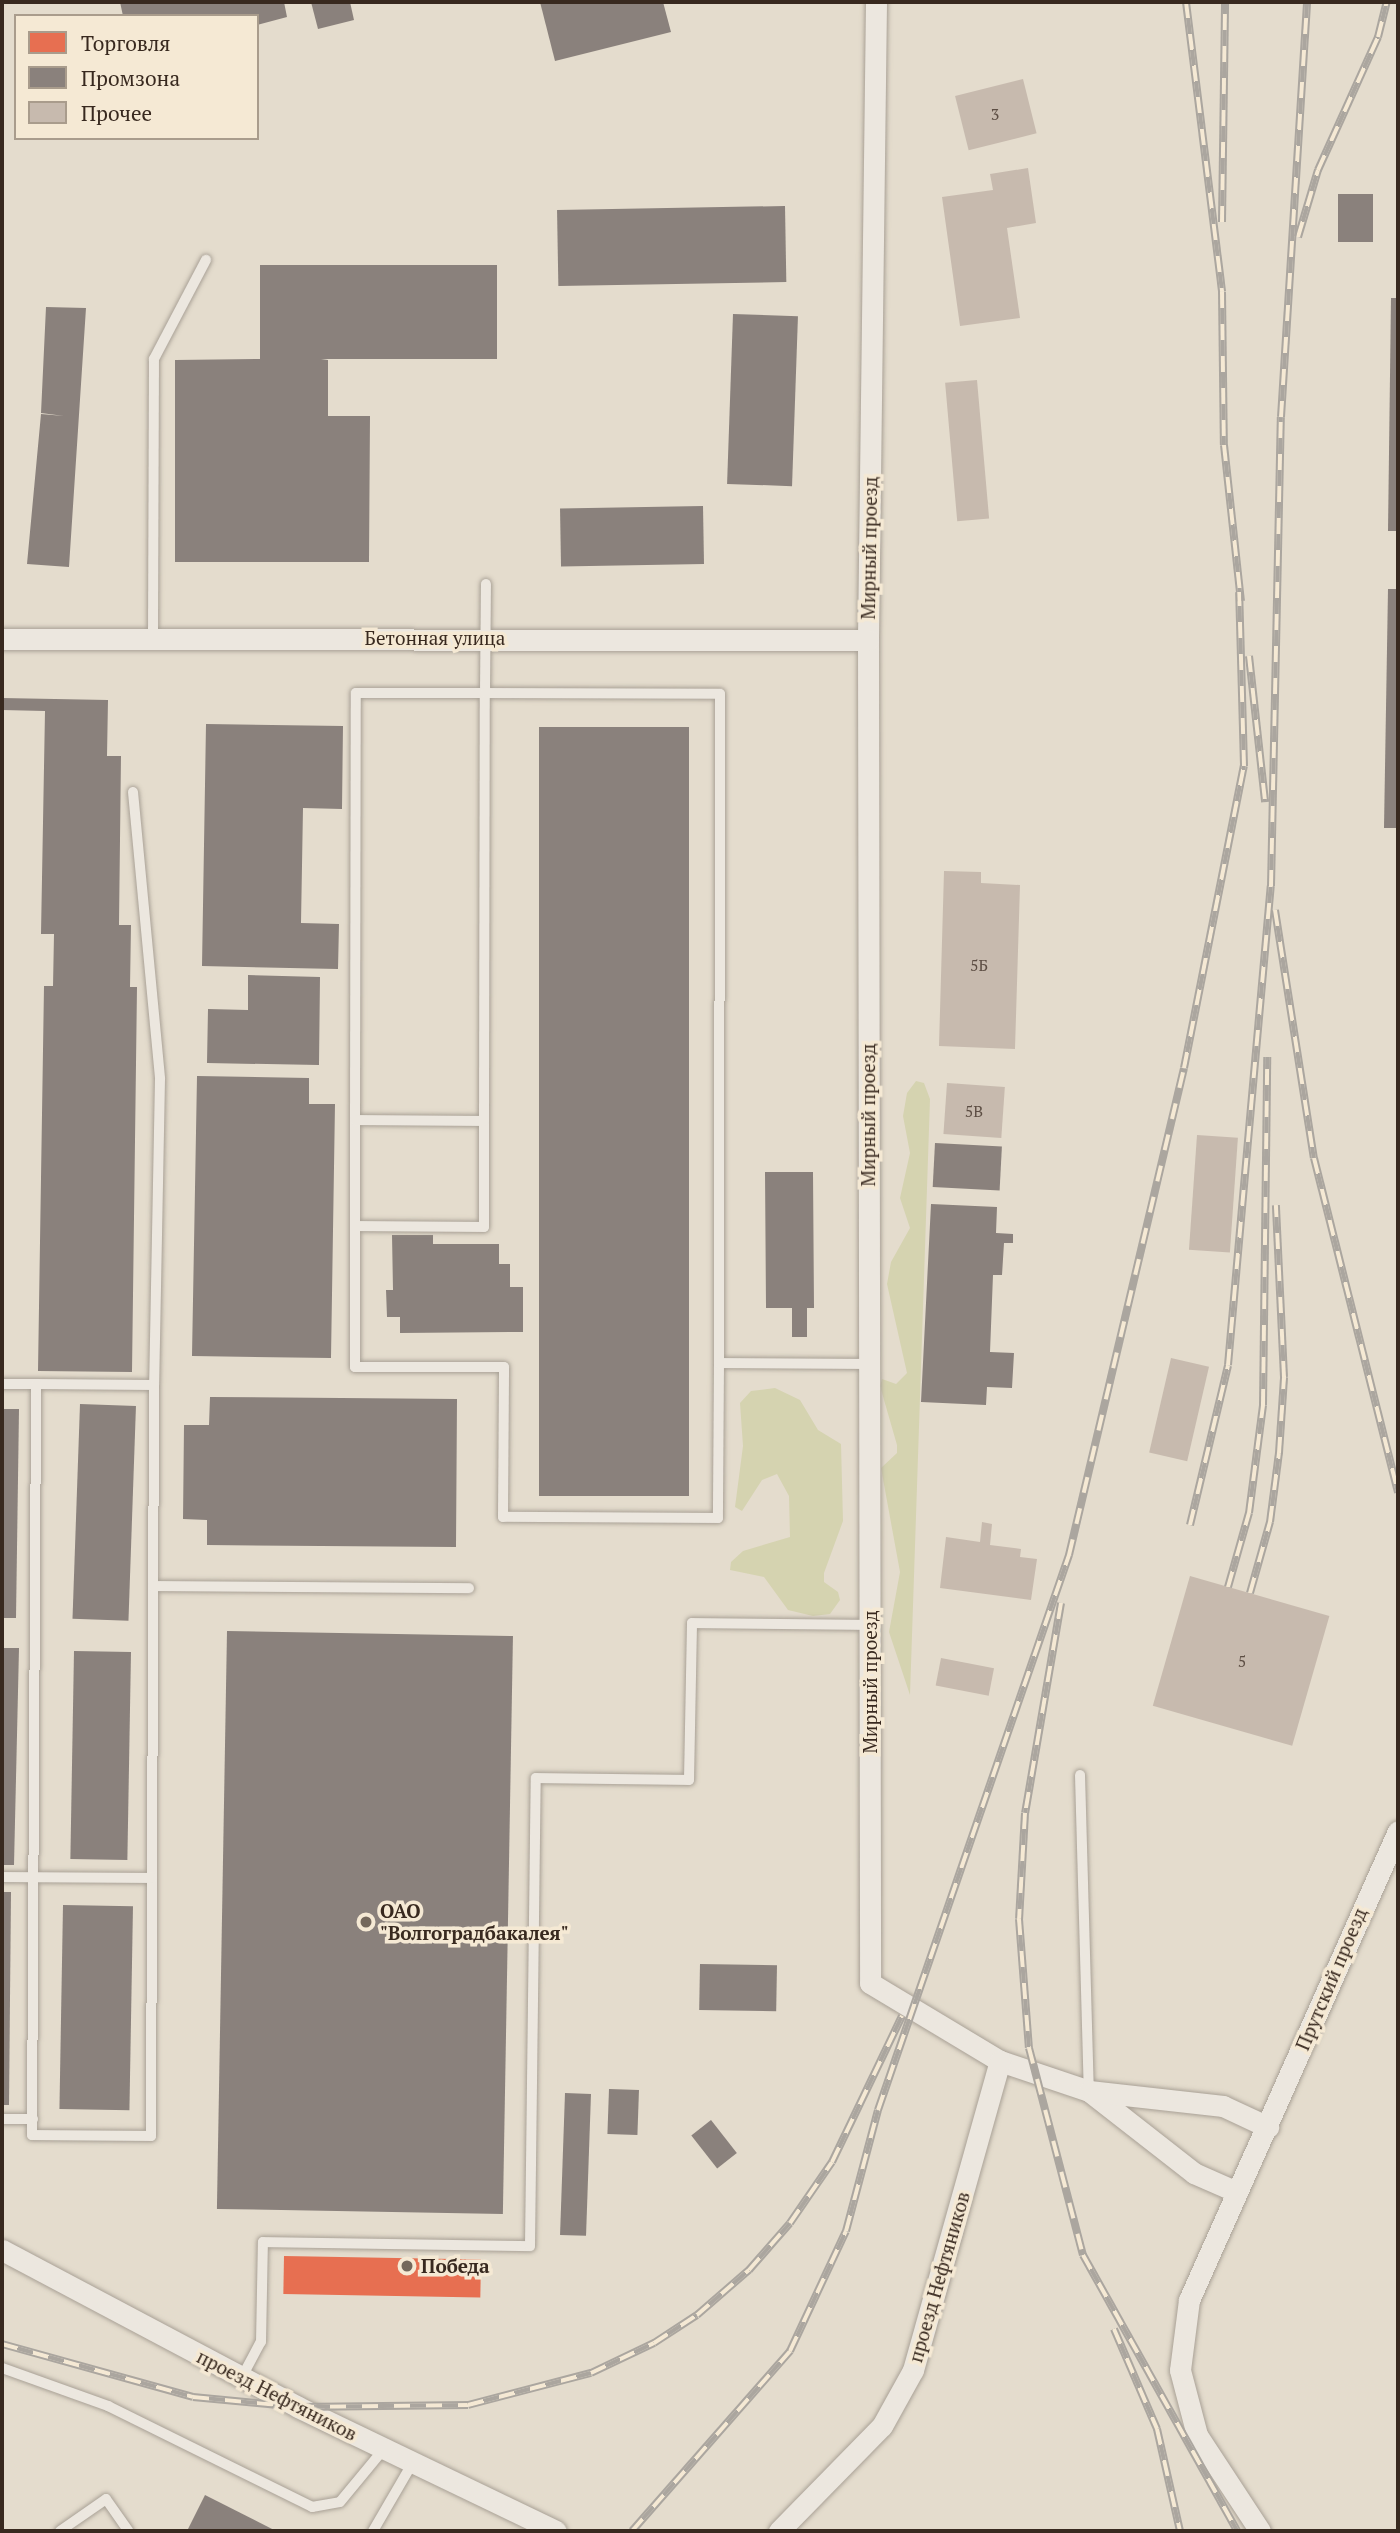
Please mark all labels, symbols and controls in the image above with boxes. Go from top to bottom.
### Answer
legend [14,14,259,140]
text: Торговля [81,29,170,57]
text: Промзона [81,64,180,92]
text: Прочее [81,99,152,127]
house number: 3 [991,104,999,124]
street label: Мирный проезд [856,476,882,620]
street label: Бетонная улица [365,627,505,649]
house number: 5Б [970,955,988,975]
street label: Мирный проезд [857,1043,879,1187]
house number: 5В [965,1101,983,1121]
street label: Мирный проезд [859,1610,881,1754]
house number: 5 [1238,1651,1246,1671]
place label: ОАО "Волгоградбакалея" [380,1900,569,1944]
street label: Прутский проезд [1291,1904,1371,2054]
marker: ОАО "Волгоградбакалея" [358,1914,374,1930]
street label: проезд Нефтяников [904,2189,974,2365]
place label: Победа [421,2255,490,2277]
marker: Победа [399,2258,415,2274]
street label: проезд Нефтяников [193,2345,361,2445]

